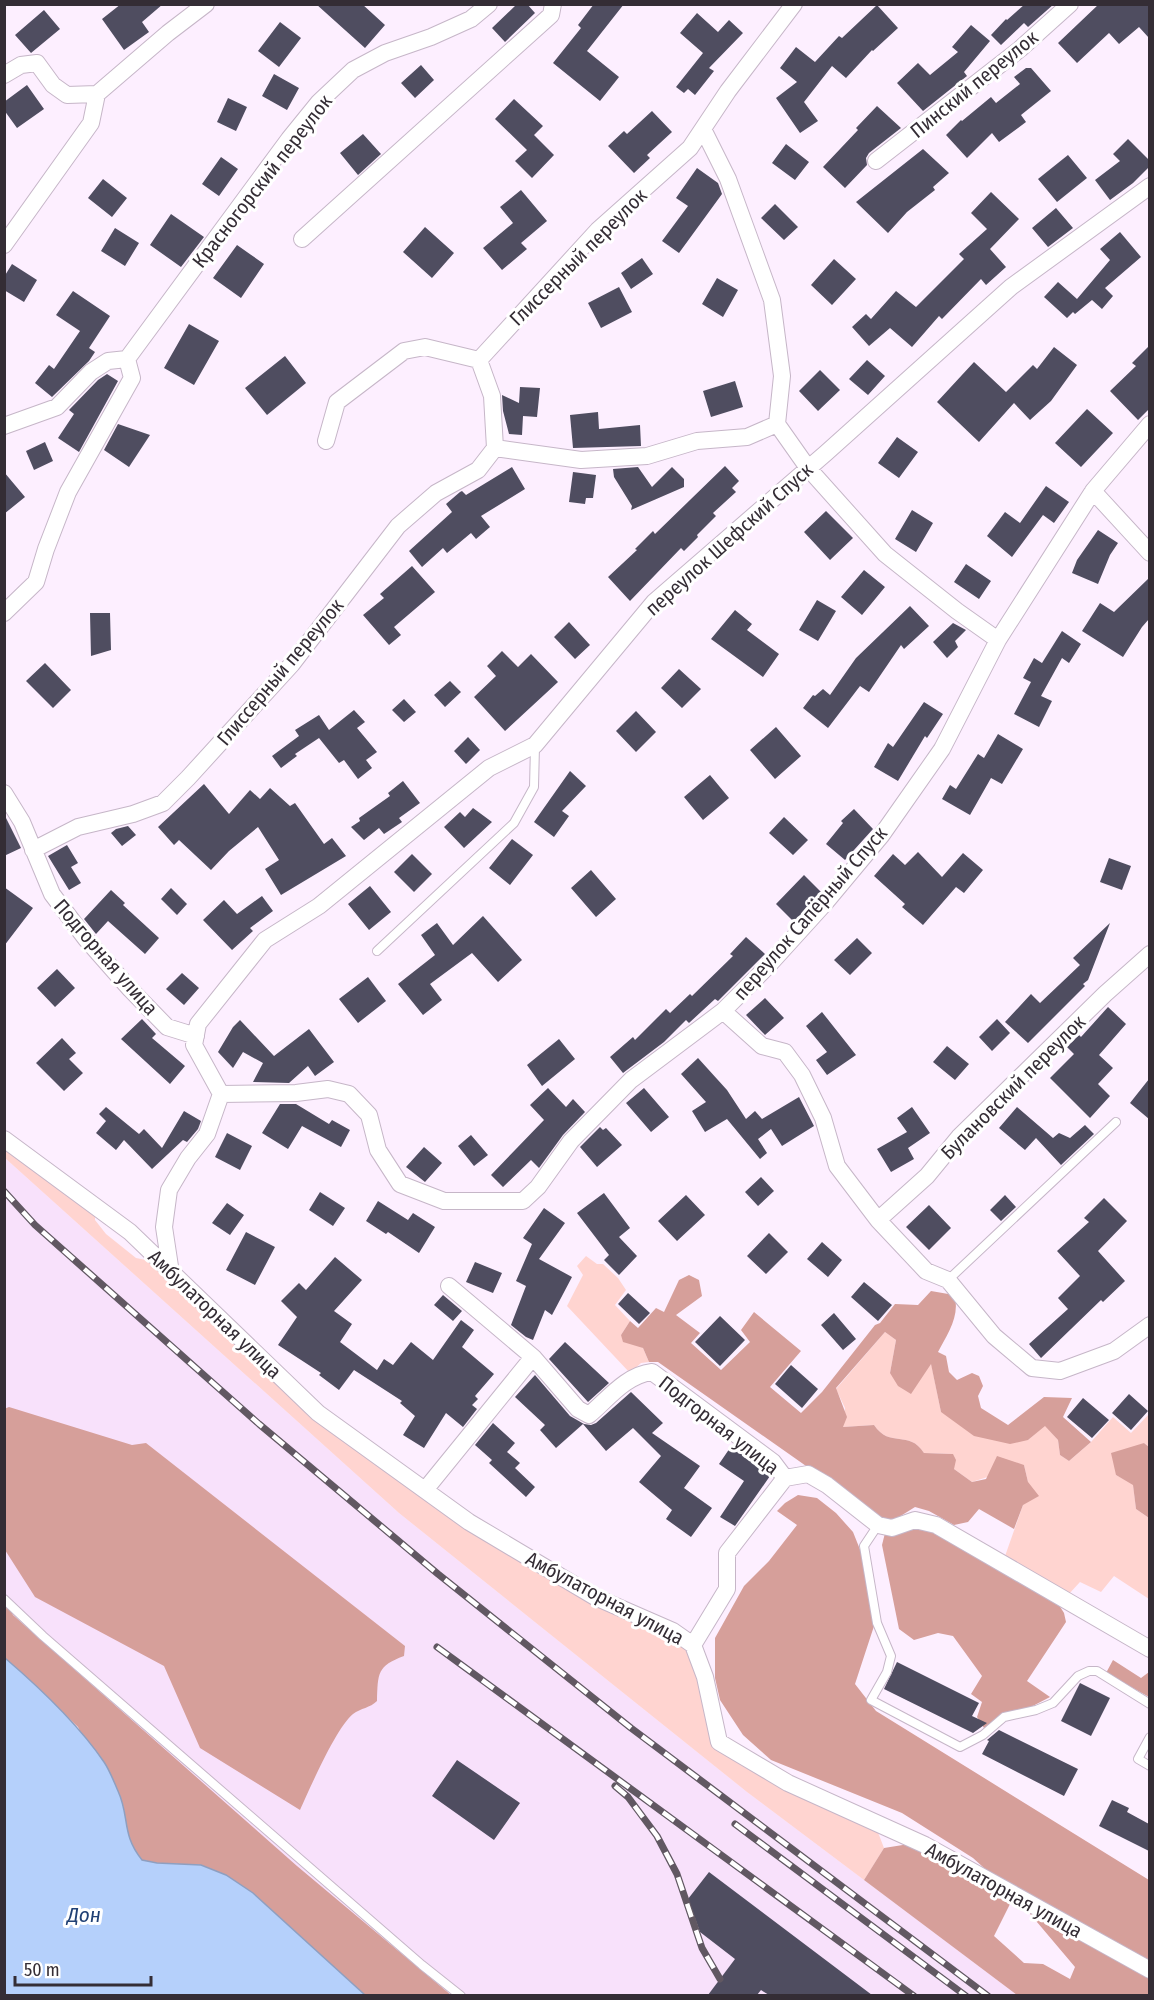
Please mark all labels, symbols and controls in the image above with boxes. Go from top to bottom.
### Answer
street label: Пинский переулок [905,25,1043,143]
street label: Красногорский переулок [187,89,337,272]
street label: Глиссерный переулок [504,183,652,331]
street label: переулок Шефский Спуск [640,457,818,620]
street label: Глиссерный переулок [212,593,349,750]
street label: переулок Сапёрный Спуск [728,821,892,1005]
street label: Подгорная улица [49,894,163,1020]
street label: Булановский переулок [936,1009,1091,1164]
street label: Амбулаторная улица [144,1244,286,1384]
street label: Подгорная улица [654,1371,784,1479]
street label: Амбулаторная улица [522,1546,688,1650]
street label: Амбулаторная улица [922,1837,1086,1943]
water label: Дон [65,1902,101,1928]
scale bar [15,1949,152,1987]
text: 50 m [24,1959,60,1981]

